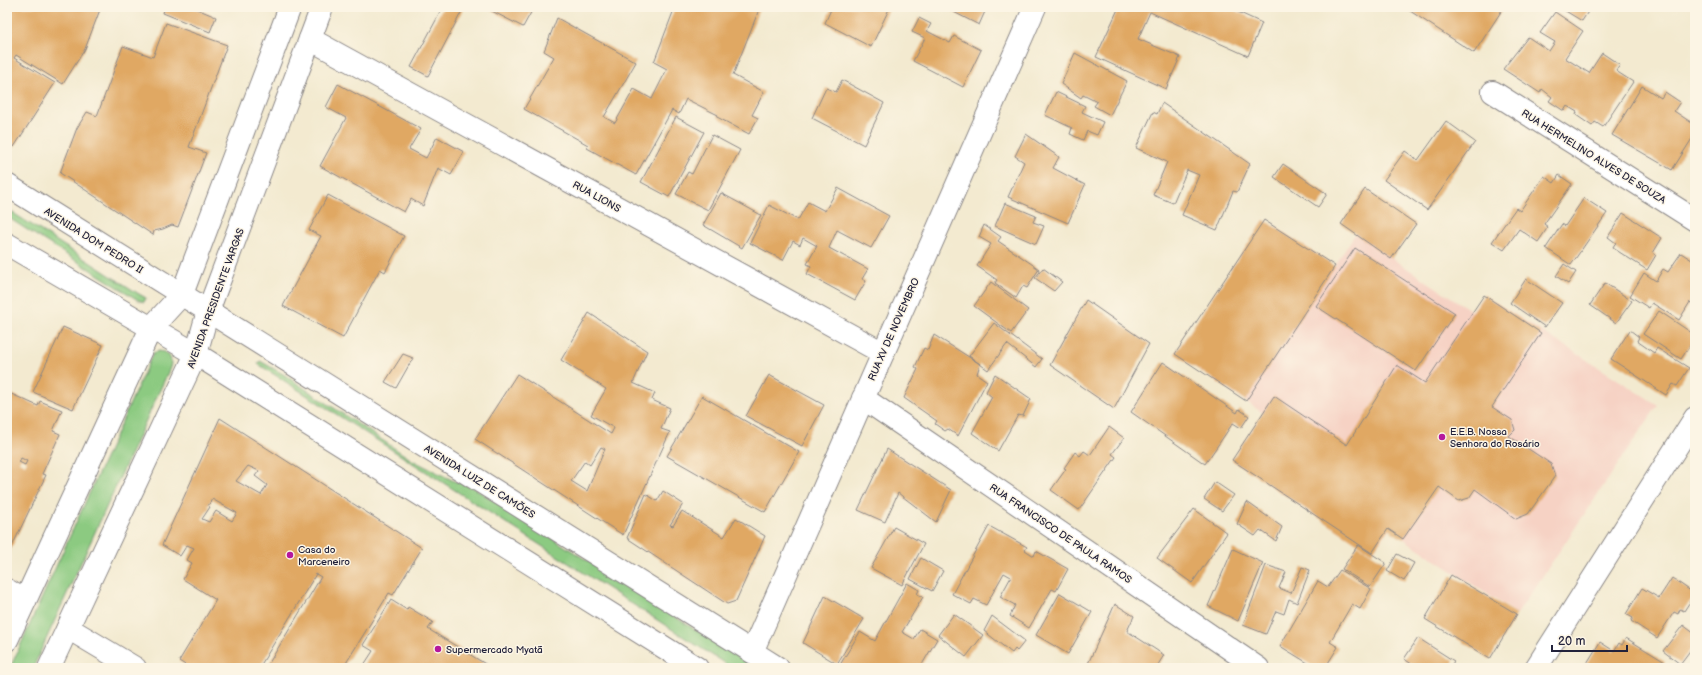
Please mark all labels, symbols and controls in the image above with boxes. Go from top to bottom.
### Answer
street label: RUA HERMELINO ALVES DE SOUZA [1519,107,1669,207]
street label: RUA LIONS [570,179,623,215]
street label: AVENIDA DOM PEDRO II [42,205,145,276]
street label: AVENIDA PRESIDENTE VARGAS [185,227,247,370]
street label: RUA XV DE NOVEMBRO [866,276,922,383]
place label: E.E.B. Nossa Senhora do Rosário [1450,426,1540,450]
marker: E.E.B. Nossa Senhora do Rosário [1437,432,1447,442]
street label: AVENIDA LUIZ DE CAMÕES [422,443,537,521]
street label: RUA FRANCISCO DE PAULA RAMOS [987,482,1134,586]
place label: Casa do Marceneiro [298,544,350,568]
marker: Casa do Marceneiro [285,550,295,560]
scale bar [1552,627,1627,653]
text: 20 m [1558,634,1585,649]
marker: Supermercado Myatã [433,644,443,654]
place label: Supermercado Myatã [446,644,543,656]

